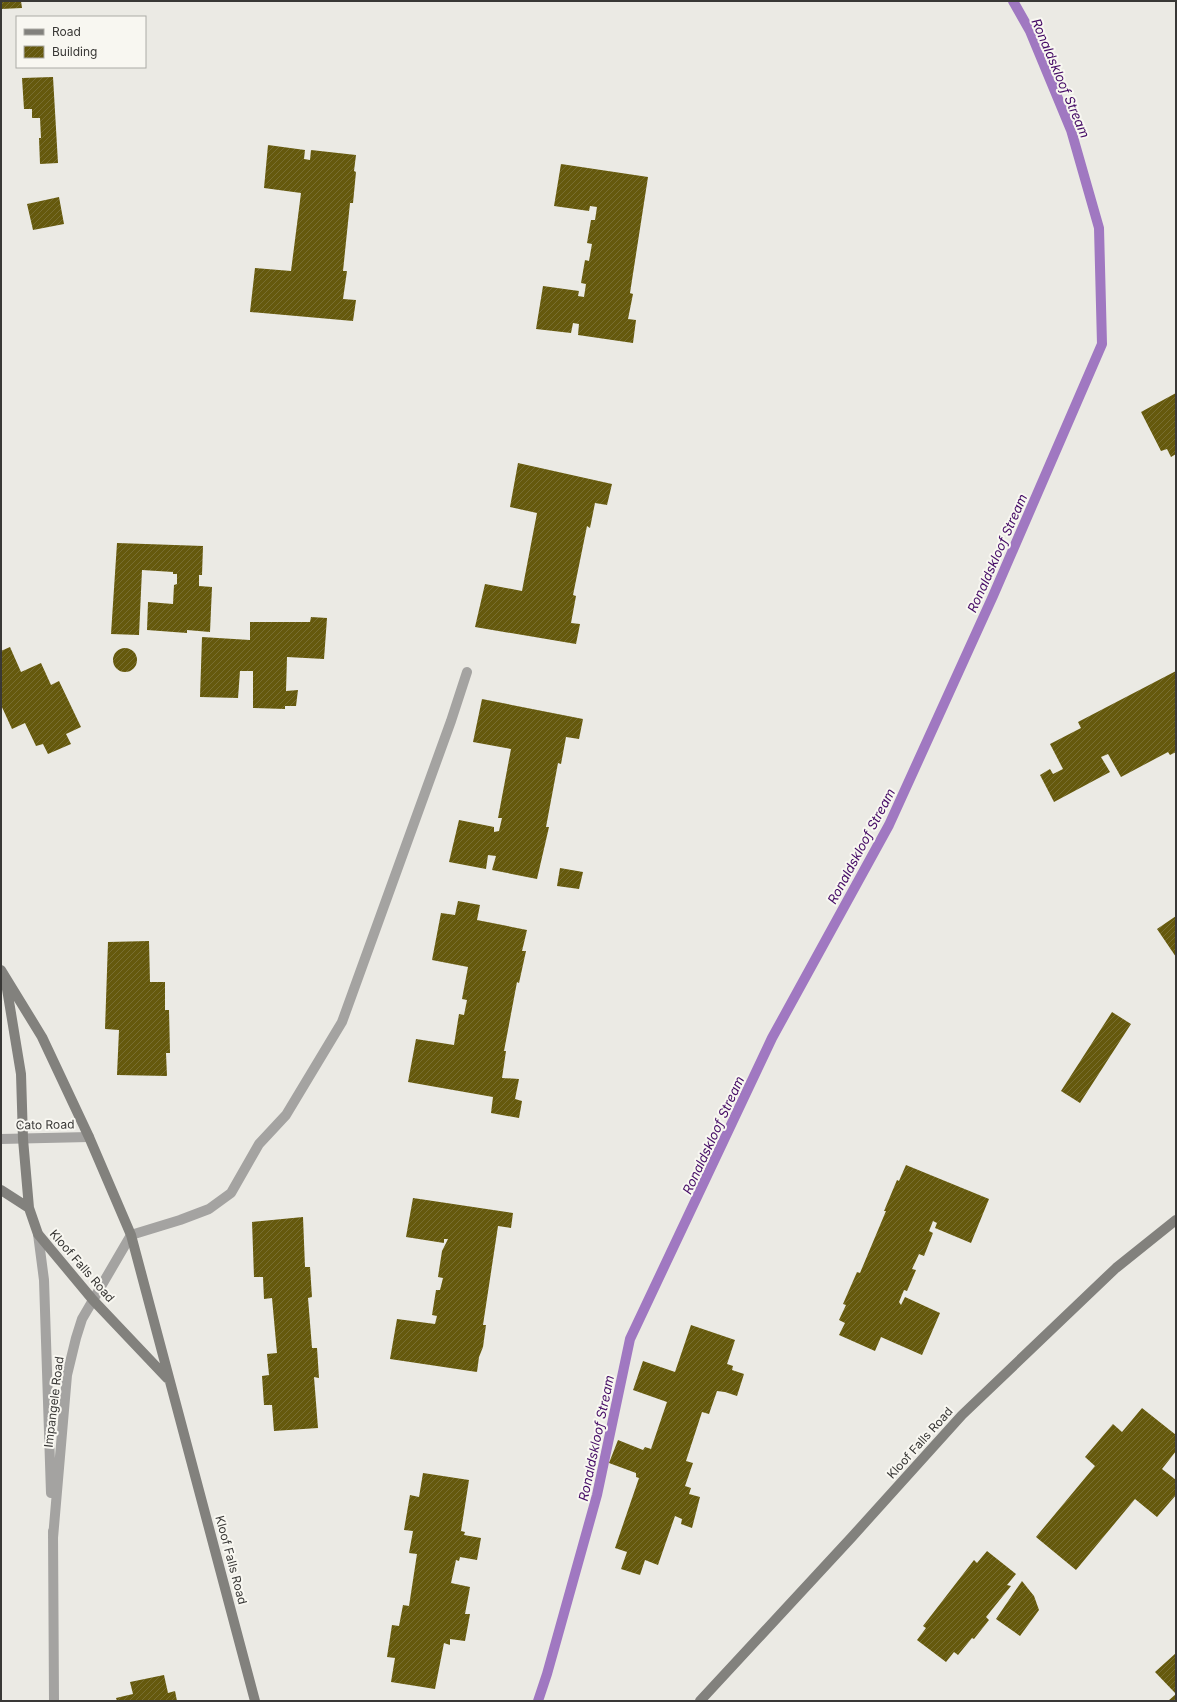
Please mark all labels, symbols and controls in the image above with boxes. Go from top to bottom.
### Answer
legend [16,16,146,68]
water label: Ronaldskloof Stream [1029,16,1093,140]
text: Road [52,24,81,39]
text: Building [52,44,97,59]
water label: Ronaldskloof Stream [964,491,1030,615]
water label: Ronaldskloof Stream [824,786,898,906]
water label: Ronaldskloof Stream [679,1074,747,1196]
street label: Cato Road [15,1116,75,1133]
street label: Kloof Falls Road [47,1226,118,1305]
street label: Impangele Road [40,1356,67,1448]
water label: Ronaldskloof Stream [575,1374,617,1502]
street label: Kloof Falls Road [884,1404,956,1482]
street label: Kloof Falls Road [212,1514,251,1606]

